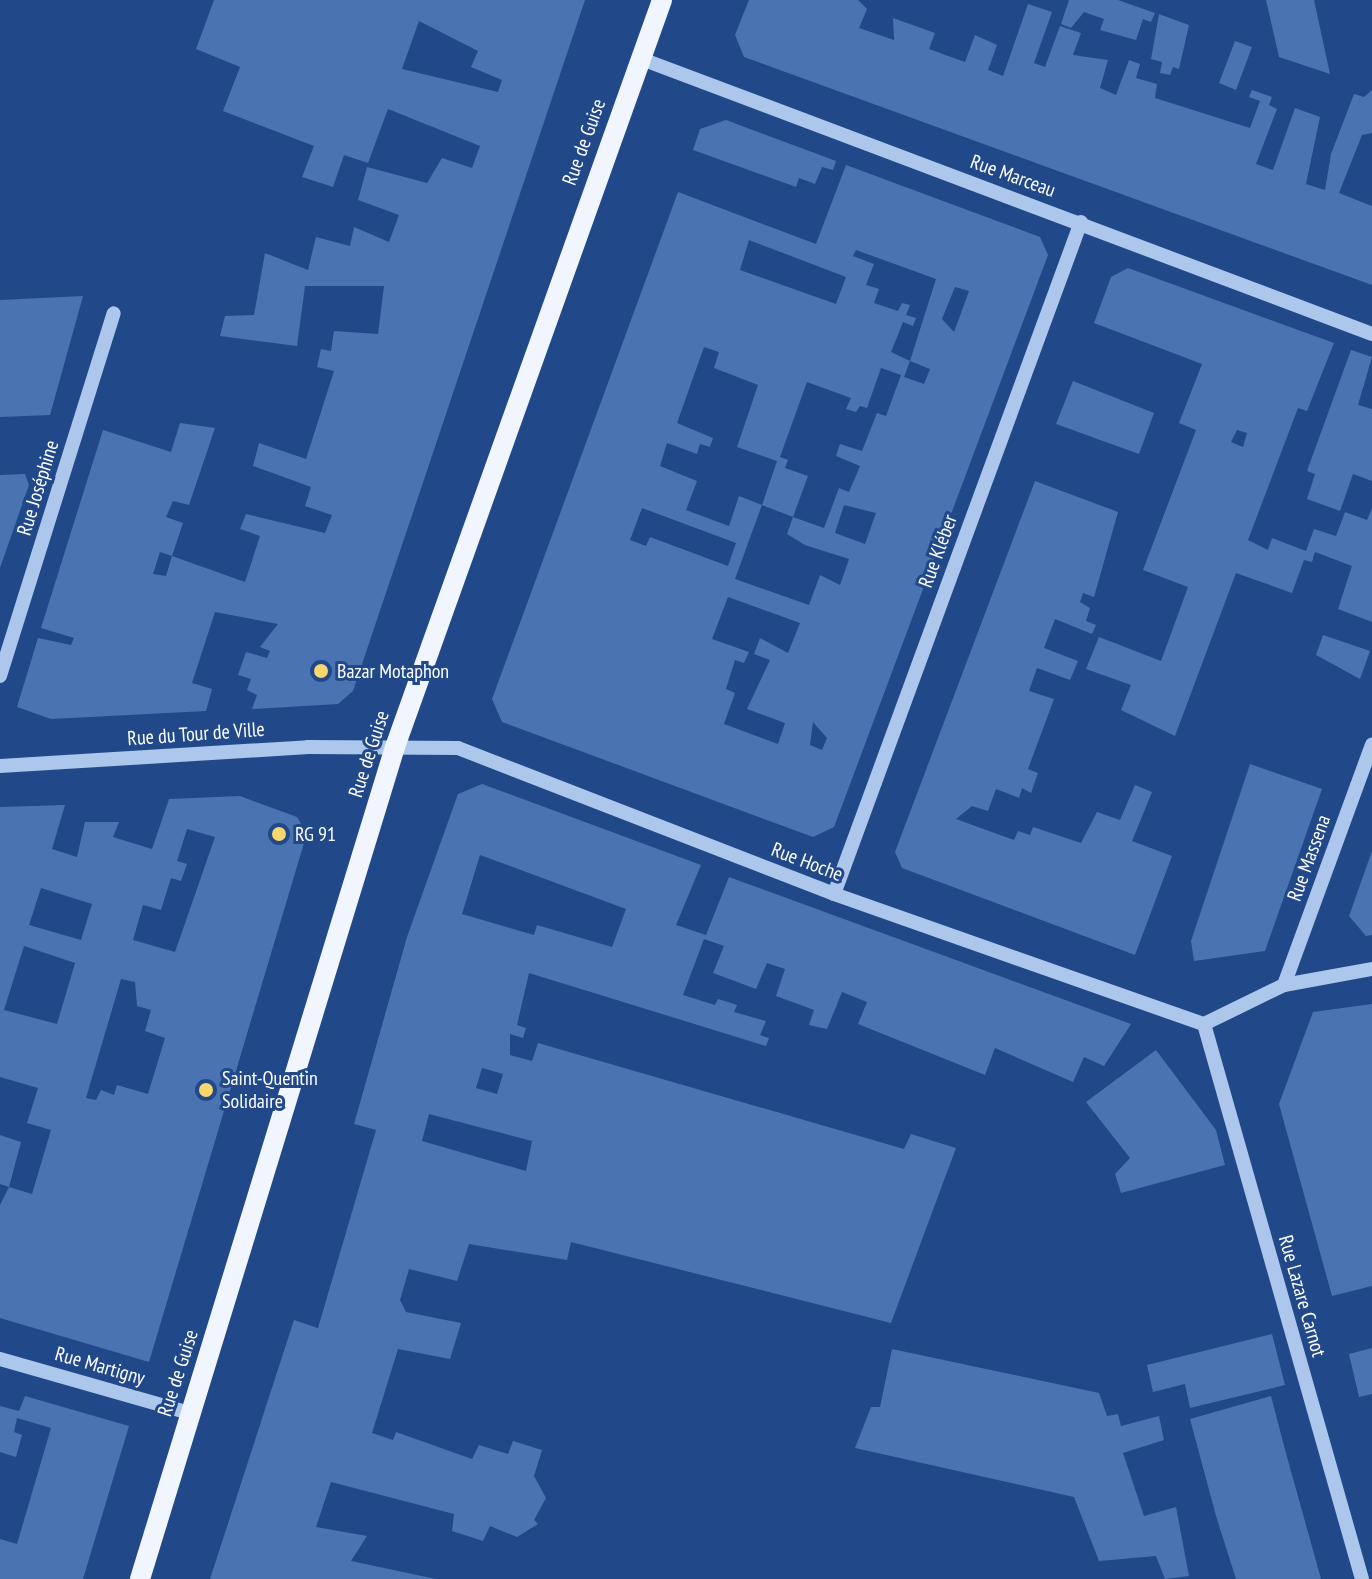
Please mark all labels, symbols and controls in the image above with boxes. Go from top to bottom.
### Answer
street label: Rue de Guise [557,96,611,188]
street label: Rue Marceau [967,150,1059,202]
street label: Rue Joséphine [12,438,64,538]
street label: Rue Kléber [914,511,962,591]
place label: Bazar Motaphon [337,659,449,683]
marker: Bazar Motaphon [312,662,330,680]
street label: Rue de Guise [344,708,394,800]
street label: Rue du Tour de Ville [126,717,266,751]
street label: Rue Massena [1282,812,1336,904]
place label: RG 91 [295,822,336,846]
marker: RG 91 [270,825,288,843]
street label: Rue Hoche [768,837,846,887]
place label: Saint-Quentin Solidaire [222,1066,318,1113]
marker: Saint-Quentin Solidaire [197,1081,215,1099]
street label: Rue Lazare Carnot [1273,1232,1331,1360]
street label: Rue de Guise [153,1327,203,1419]
street label: Rue Martigny [52,1342,148,1390]

